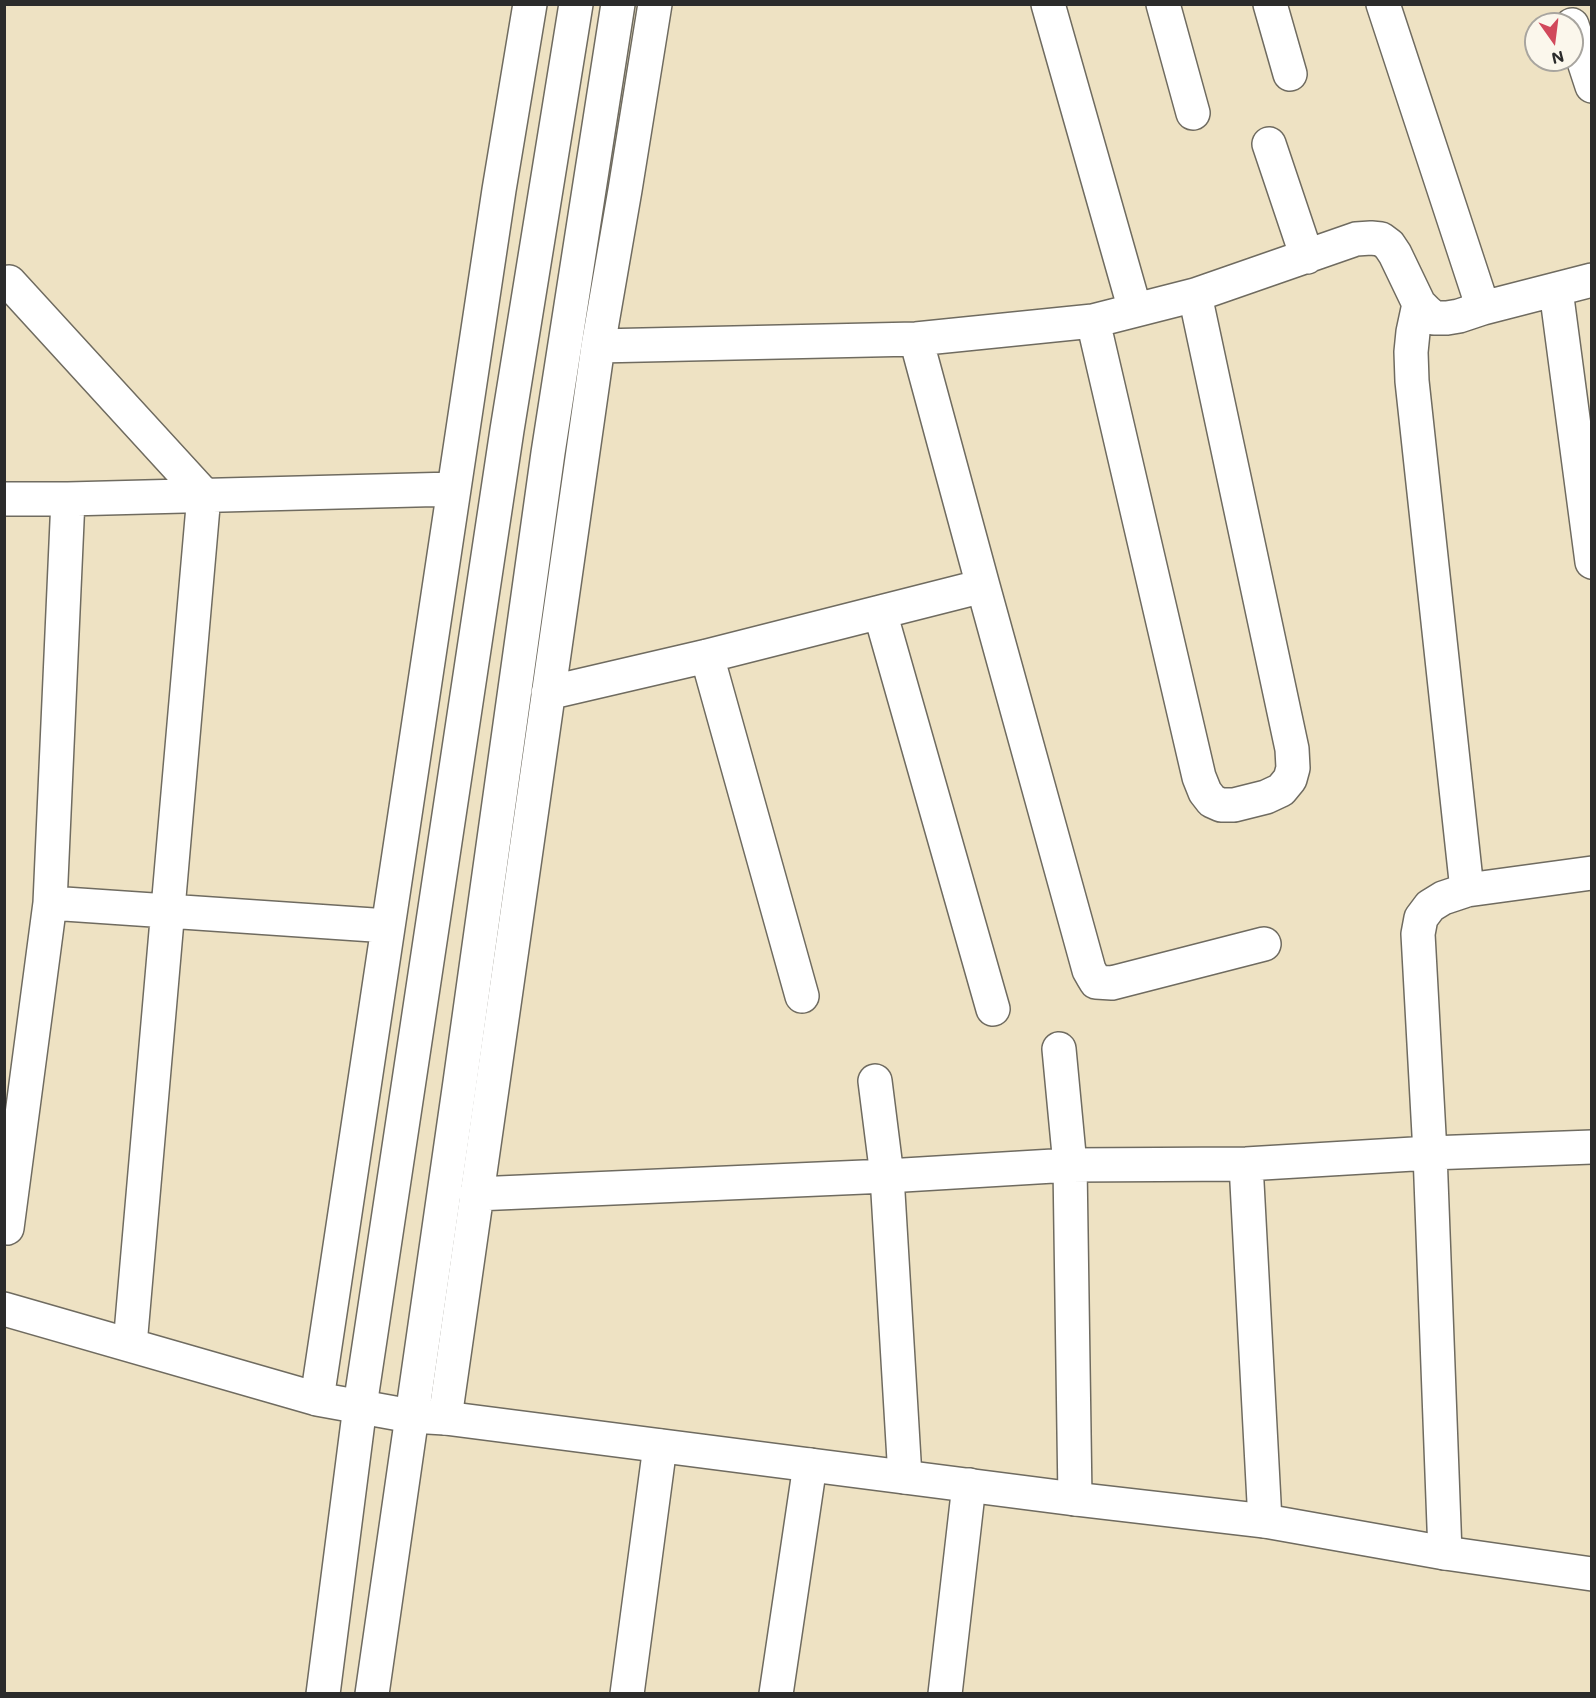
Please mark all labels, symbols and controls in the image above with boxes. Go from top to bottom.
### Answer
north arrow [1524,12,1584,72]
text: N [1550,46,1566,70]

